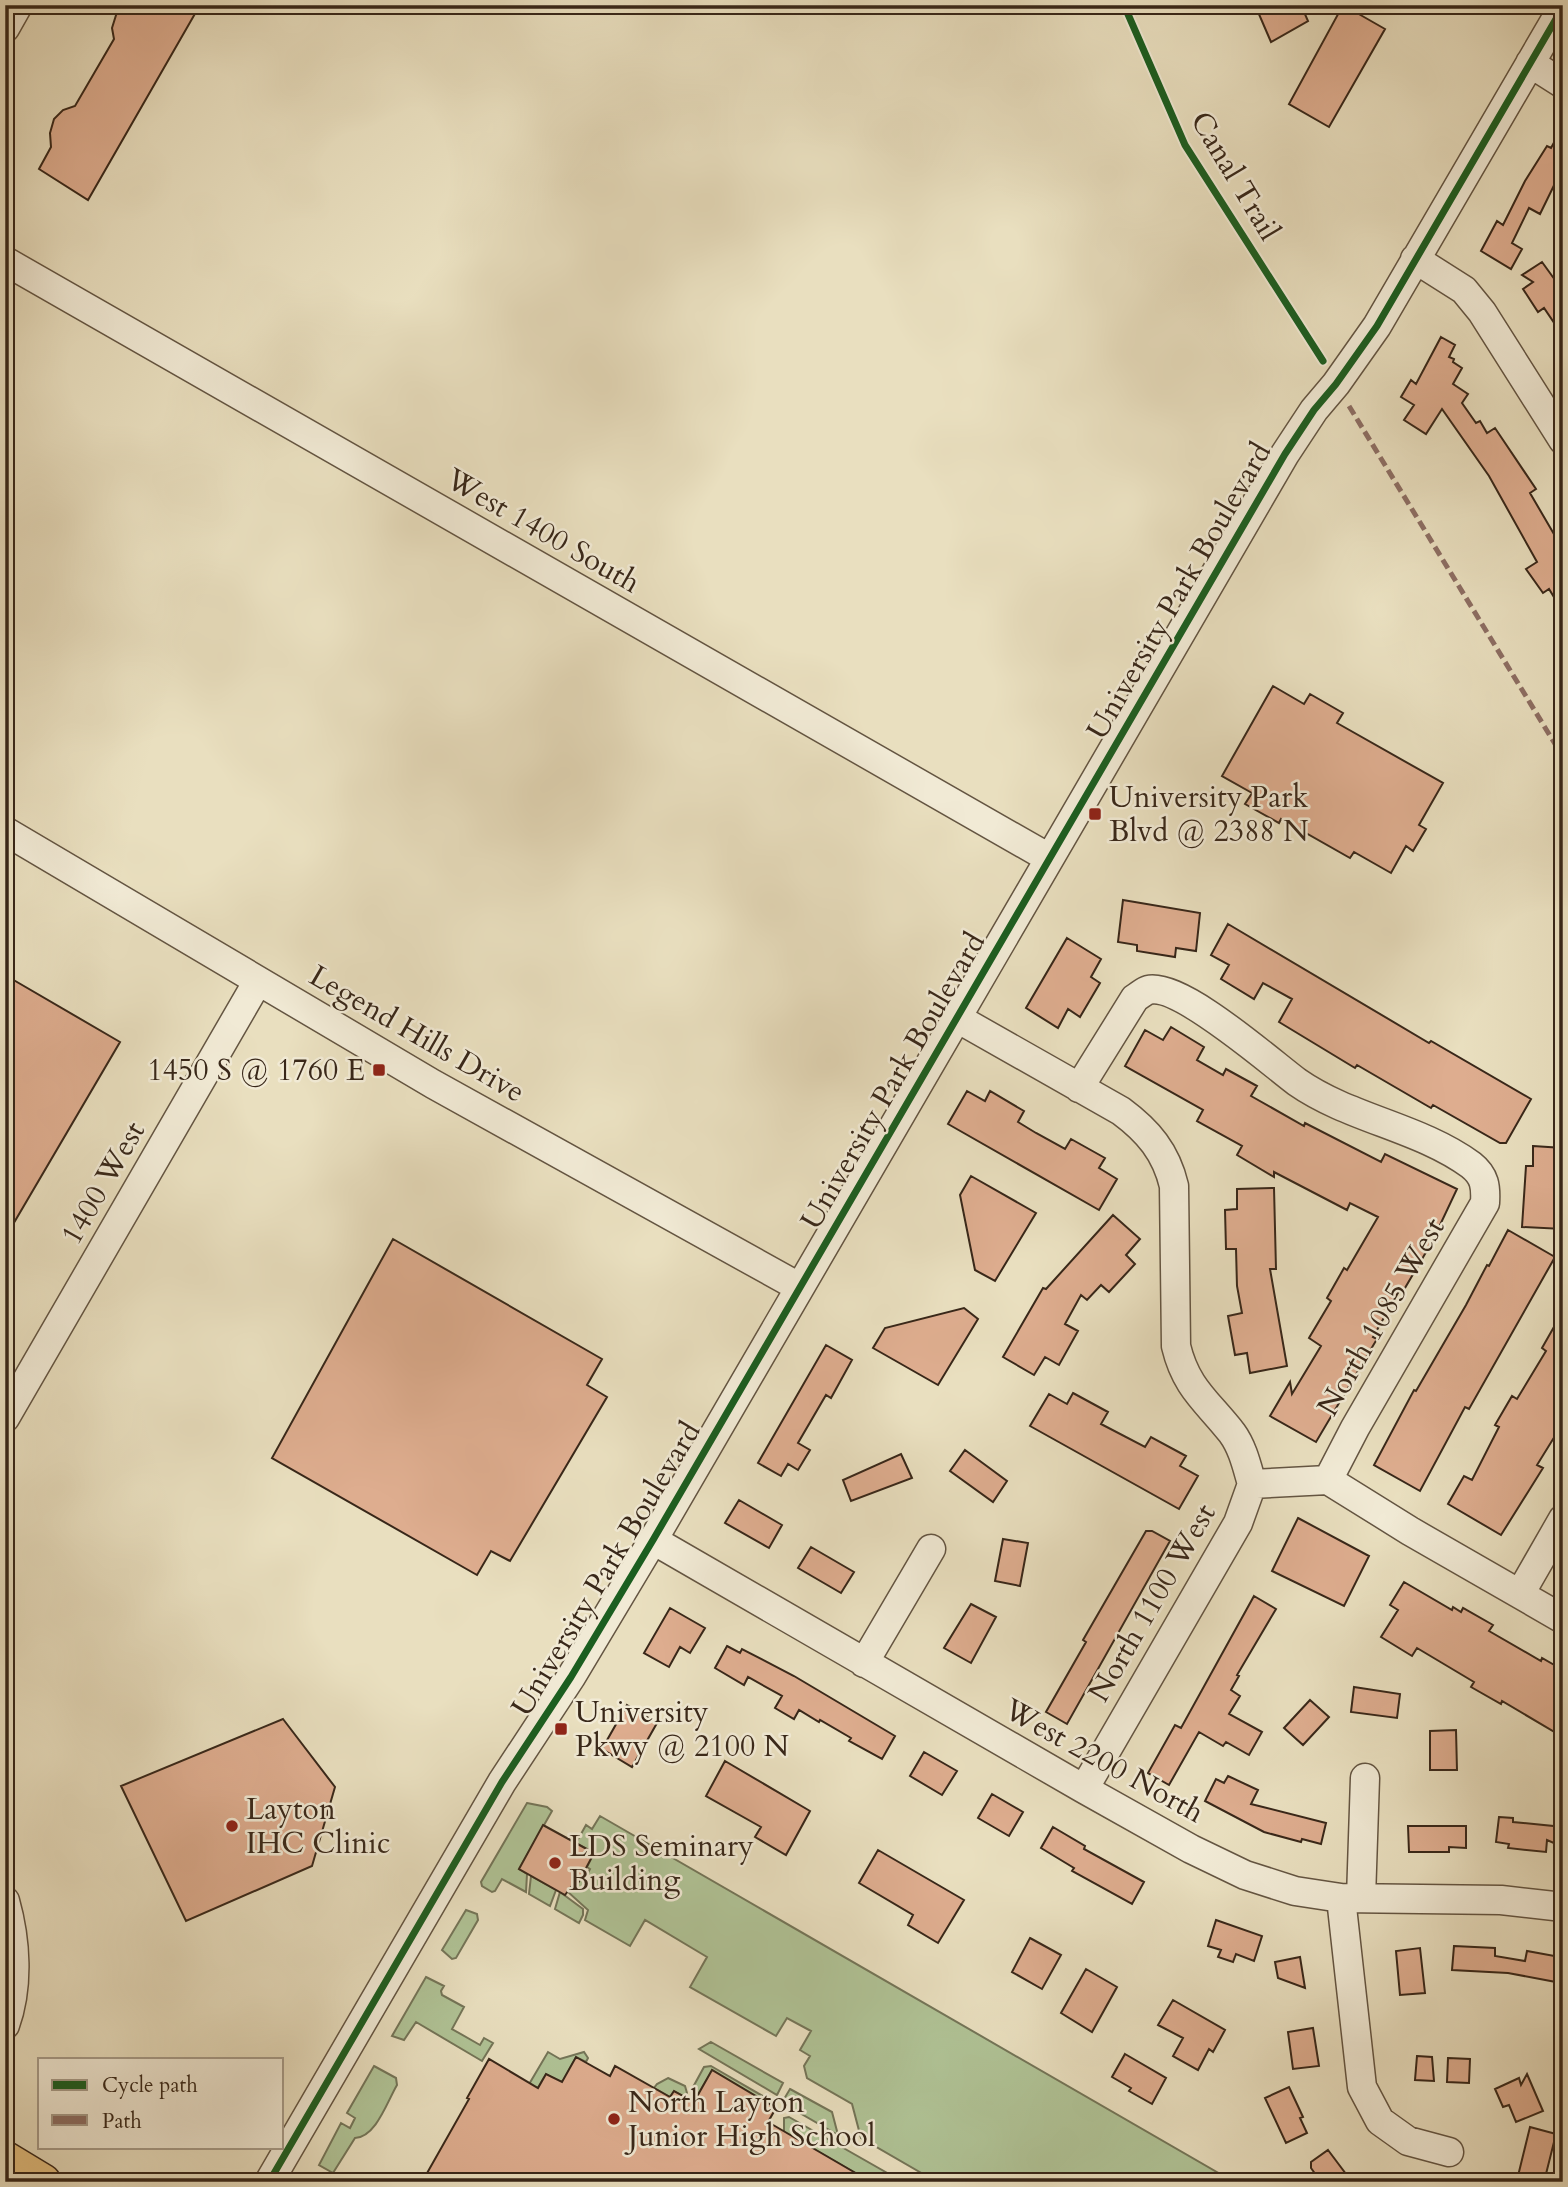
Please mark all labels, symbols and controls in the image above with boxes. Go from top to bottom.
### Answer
street label: Canal Trail [1180,104,1290,248]
street label: University Park Boulevard [1077,435,1281,747]
street label: West 1400 South [438,458,648,603]
place label: University Park Blvd @ 2388 N [1109,777,1309,852]
marker: University Park Blvd @ 2388 N [1087,806,1103,822]
street label: University Park Boulevard [791,925,995,1237]
street label: Legend Hills Drive [302,956,532,1112]
place label: 1450 S @ 1760 E [147,1050,365,1091]
marker: 1450 S @ 1760 E [371,1062,387,1078]
street label: 1400 West [51,1114,155,1252]
street label: North 1085 West [1308,1210,1455,1424]
street label: University Park Boulevard [502,1414,710,1724]
street label: North 1100 West [1079,1496,1226,1710]
street label: West 2200 North [996,1689,1212,1833]
place label: University Pkwy @ 2100 N [575,1692,789,1767]
marker: University Pkwy @ 2100 N [553,1721,569,1737]
place label: Layton IHC Clinic [246,1789,391,1864]
marker: Layton IHC Clinic [224,1818,240,1834]
place label: LDS Seminary Building [569,1826,754,1901]
marker: LDS Seminary Building [547,1855,563,1871]
legend [38,2058,284,2148]
text: Cycle path [102,2071,198,2100]
place label: North Layton Junior High School [624,2082,876,2157]
text: Path [102,2107,142,2136]
marker: North Layton Junior High School [606,2111,622,2127]

